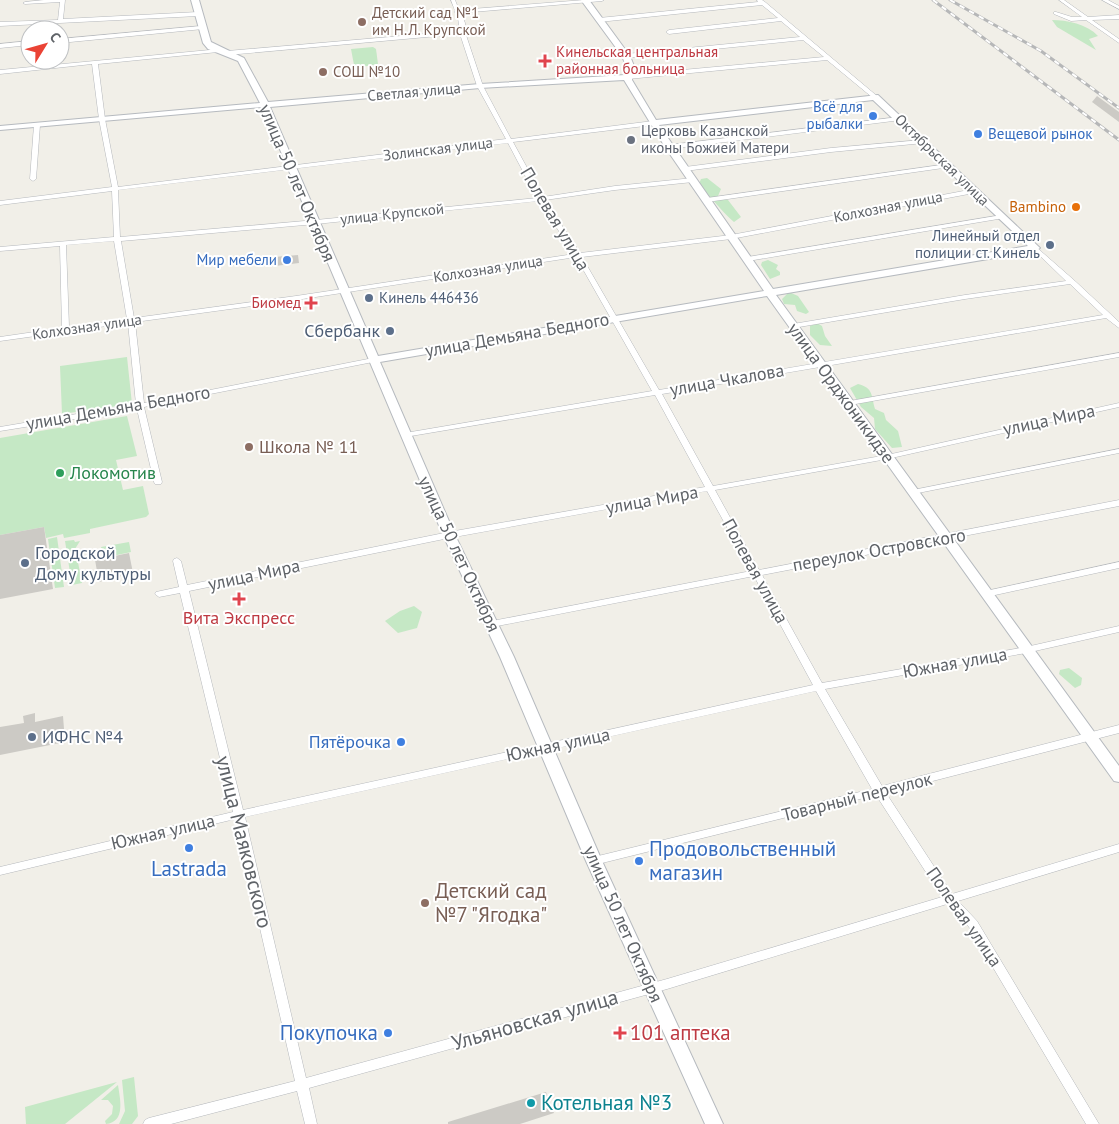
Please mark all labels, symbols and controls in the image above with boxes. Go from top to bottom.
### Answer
place label: Детский сад №1 им Н.Л. Крупской [372,3,486,39]
marker: Детский сад №1 им Н.Л. Крупской [356,16,368,28]
north arrow [20,20,70,70]
text: С [46,29,65,46]
place label: Кинельская центральная районная больница [556,42,718,78]
marker: Кинельская центральная районная больница [538,54,552,68]
place label: СОШ №10 [333,62,400,81]
marker: СОШ №10 [317,66,329,78]
street label: Светлая улица [366,78,461,105]
place label: Всё для рыбалки [807,97,863,133]
street label: улица 50 лет Октября [254,100,341,265]
marker: Всё для рыбалки [867,110,879,122]
street label: Октябрьская улица [891,110,994,210]
place label: Церковь Казанской иконы Божией Матери [641,121,789,157]
place label: Вещевой рынок [988,124,1093,143]
marker: Вещевой рынок [972,128,984,140]
street label: Золинская улица [382,132,494,165]
marker: Церковь Казанской иконы Божией Матери [625,134,637,146]
street label: Полевая улица [516,163,595,275]
street label: Колхозная улица [832,187,944,226]
place label: Bambino [1009,197,1066,216]
street label: улица Крупской [339,199,445,228]
marker: Bambino [1070,201,1082,213]
place label: Линейный отдел полиции ст. Кинель [915,226,1040,262]
marker: Линейный отдел полиции ст. Кинель [1044,239,1056,251]
place label: Мир мебели [196,250,277,269]
street label: Колхозная улица [432,250,544,287]
marker: Мир мебели [281,254,293,266]
place label: Кинель 446436 [379,288,479,307]
marker: Кинель 446436 [363,292,375,304]
place label: Биомед [251,293,301,312]
marker: Биомед [305,297,317,309]
street label: улица Демьяна Бедного [423,307,611,362]
street label: Колхозная улица [31,309,143,344]
street label: улица Орджоникидзе [783,318,900,468]
place label: Сбербанк [304,319,380,342]
marker: Сбербанк [384,325,396,337]
street label: улица Чкалова [668,358,786,401]
street label: улица Демьяна Бедного [24,380,212,435]
street label: улица Мира [1001,399,1097,440]
place label: Школа № 11 [259,435,358,458]
marker: Школа № 11 [243,441,255,453]
place label: Локомотив [69,461,156,484]
marker: Локомотив [54,467,66,479]
street label: улица 50 лет Октября [413,472,506,635]
street label: улица Мира [604,480,700,519]
street label: Полевая улица [717,514,794,627]
street label: переулок Островского [791,523,967,576]
place label: Городской Дому культуры [35,541,151,585]
street label: улица Мира [206,554,302,595]
marker: Городской Дому культуры [19,557,31,569]
marker: Вита Экспресс [233,593,245,605]
place label: Вита Экспресс [183,606,295,629]
street label: Южная улица [901,642,1009,683]
street label: Южная улица [504,722,612,767]
place label: ИФНС №4 [42,725,123,748]
place label: Пятёрочка [309,730,391,753]
marker: ИФНС №4 [26,731,38,743]
marker: Пятёрочка [395,736,407,748]
street label: улица Маяковского [210,753,279,931]
street label: Товарный переулок [779,767,935,826]
street label: Южная улица [109,808,217,855]
place label: Продовольственный магазин [649,835,836,886]
marker: Lastrada [183,842,195,854]
street label: улица 50 лет Октября [579,842,668,1006]
place label: Lastrada [151,855,227,882]
marker: Продовольственный магазин [633,855,645,867]
street label: Полевая улица [922,862,1007,971]
place label: Детский сад №7 "Ягодка" [435,877,547,928]
marker: Детский сад №7 "Ягодка" [419,897,431,909]
street label: Ульяновская улица [448,983,621,1056]
place label: Покупочка [280,1019,378,1046]
place label: 101 аптека [630,1019,731,1046]
marker: Покупочка [382,1027,394,1039]
marker: 101 аптека [614,1027,626,1039]
place label: Котельная №3 [541,1089,672,1116]
marker: Котельная №3 [525,1097,537,1109]

